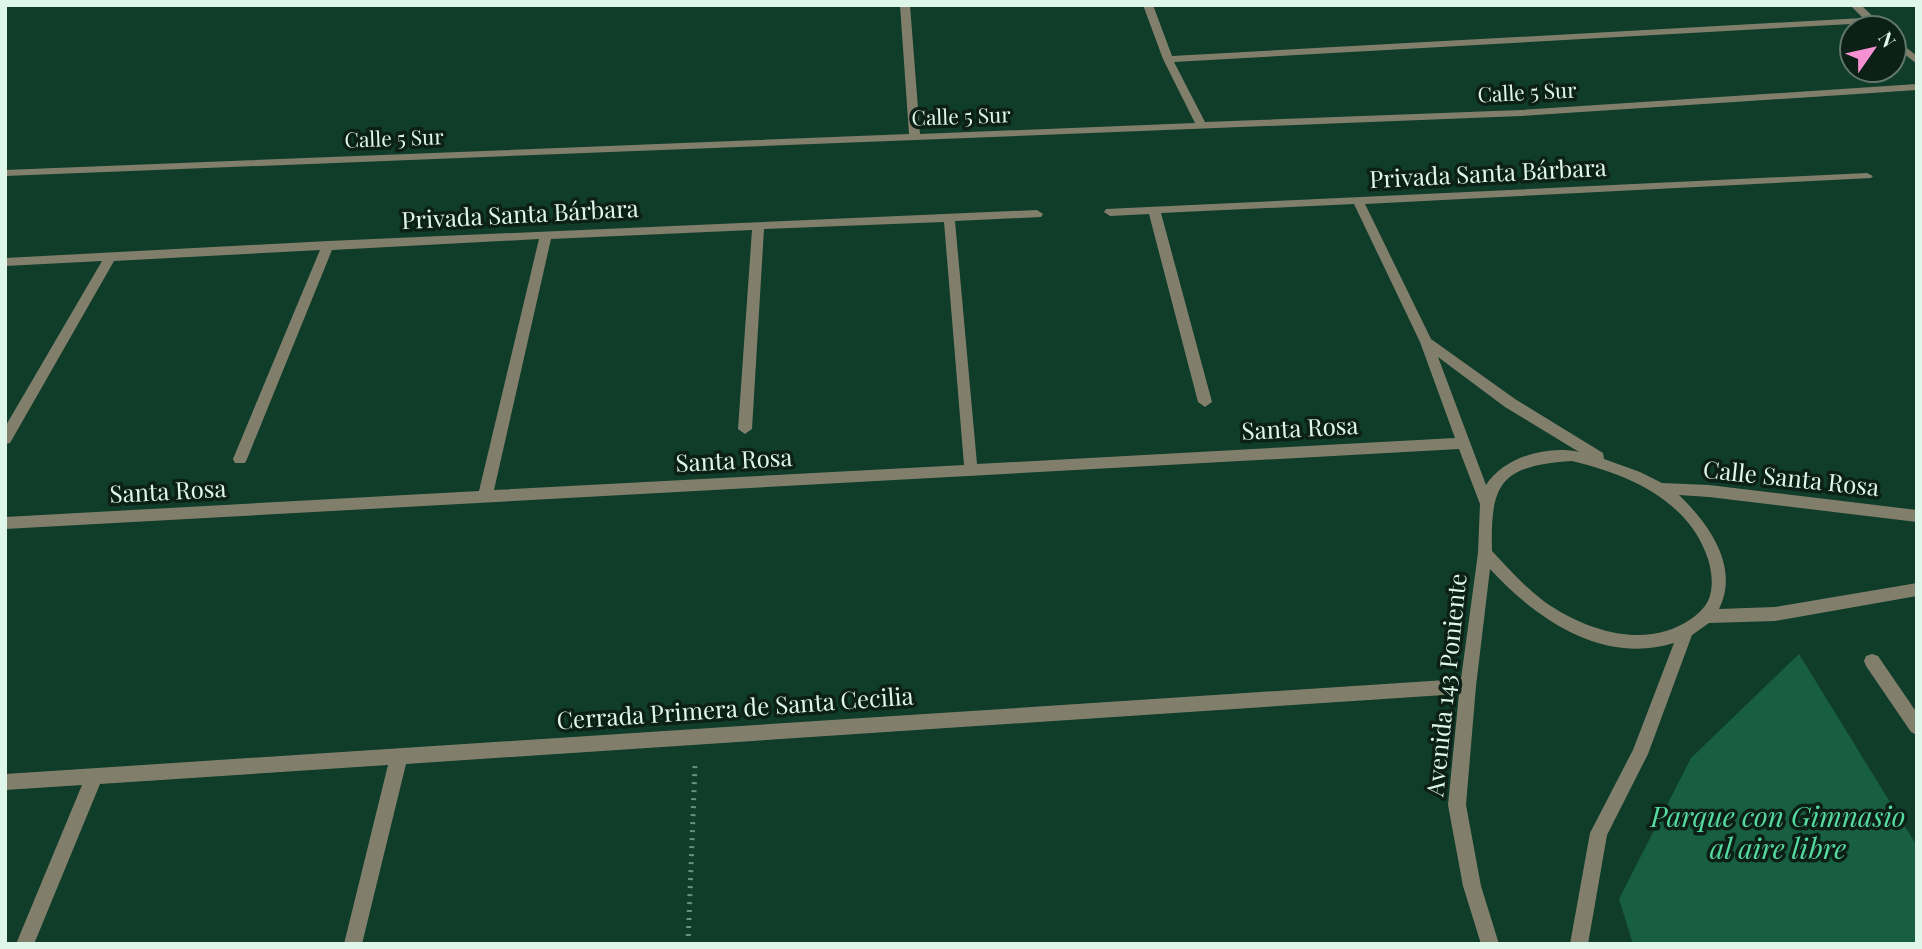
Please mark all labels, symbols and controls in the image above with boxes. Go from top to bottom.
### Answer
north arrow [1838,14,1908,84]
text: N [1873,26,1903,52]
street label: Calle 5 Sur [1477,74,1578,108]
street label: Calle 5 Sur [911,99,1012,131]
street label: Calle 5 Sur [344,121,445,153]
street label: Privada Santa Bárbara [1368,150,1607,194]
street label: Privada Santa Bárbara [400,191,639,235]
street label: Santa Rosa [1241,408,1359,446]
street label: Santa Rosa [675,440,793,478]
street label: Calle Santa Rosa [1702,452,1881,502]
street label: Santa Rosa [109,471,227,509]
street label: Avenida 143 Poniente [1417,572,1473,799]
street label: Cerrada Primera de Santa Cecilia [555,679,914,735]
park label: Parque con Gimnasio al aire libre [1650,797,1906,866]

